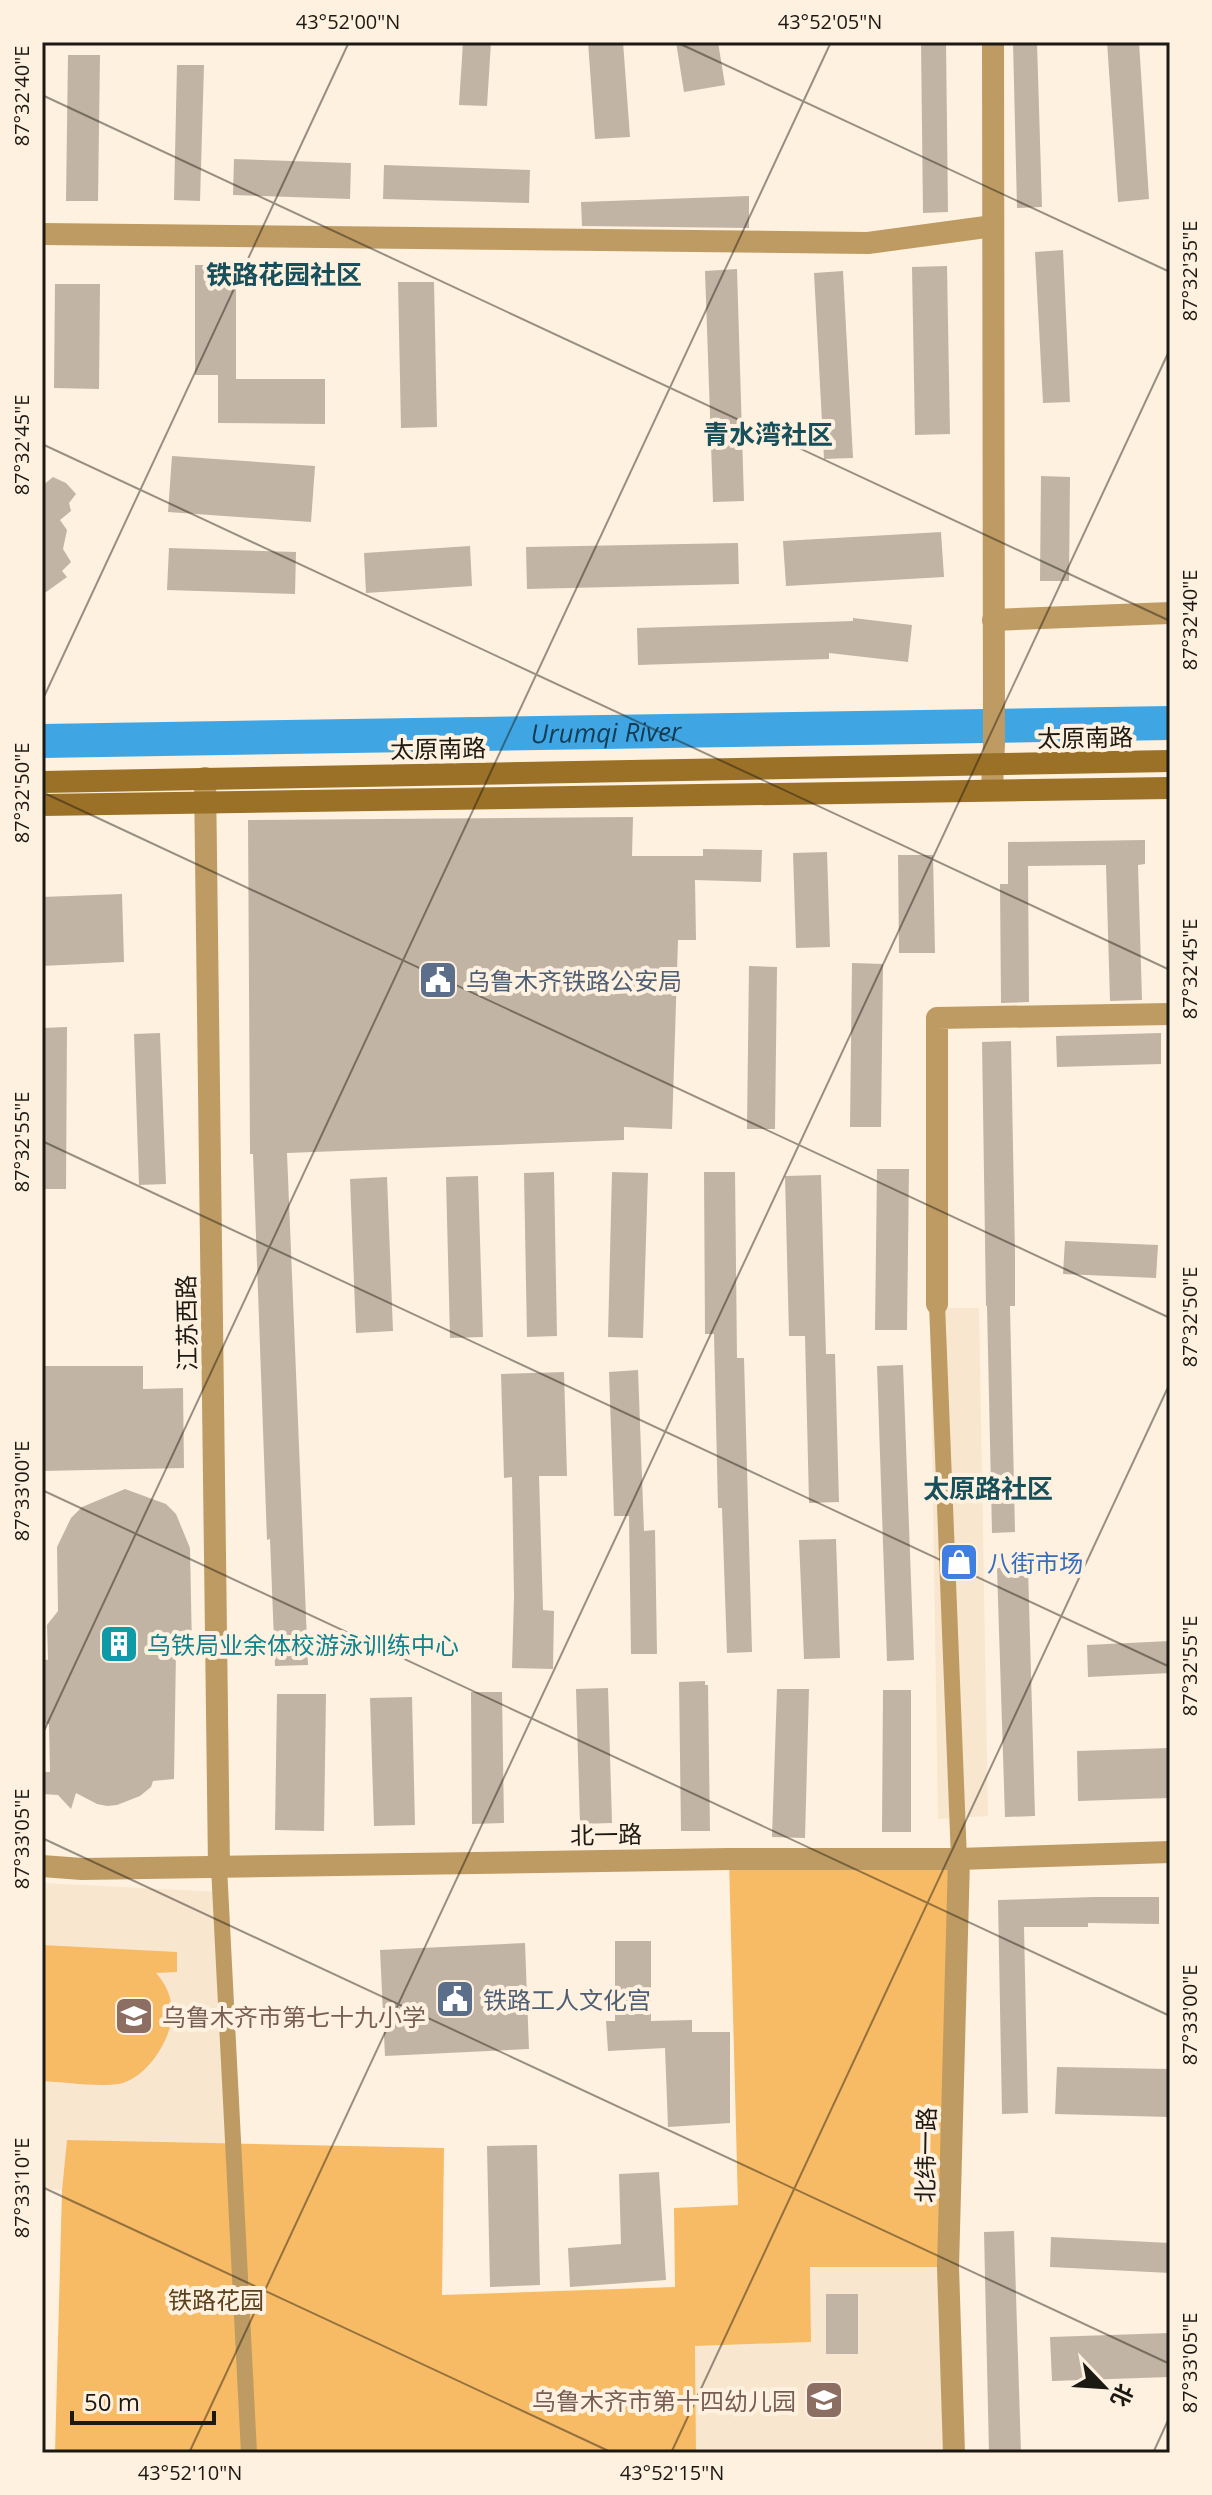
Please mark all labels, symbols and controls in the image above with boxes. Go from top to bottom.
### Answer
text: 43°52'00"N [296,8,400,35]
text: 43°52'05"N [778,8,882,35]
text: 87°32'40"E [8,46,35,146]
text: 87°32'35"E [1176,221,1203,321]
district label: 铁路花园社区 [206,256,362,292]
text: 87°32'45"E [8,395,35,495]
district label: 青水湾社区 [703,416,833,452]
text: 87°32'40"E [1176,570,1203,670]
water label: Urumqi River [530,713,683,751]
street label: 太原南路 [1037,720,1133,754]
street label: 太原南路 [390,731,486,765]
text: 87°32'50"E [8,743,35,843]
text: 87°32'45"E [1176,919,1203,1019]
public building icon: 乌鲁木齐铁路公安局 [417,959,459,1001]
place label: 乌鲁木齐铁路公安局 [466,964,682,997]
text: 87°32'55"E [8,1092,35,1192]
text: 87°32'50"E [1176,1267,1203,1367]
street label: 江苏西路 [169,1275,203,1371]
text: 87°33'00"E [8,1441,35,1541]
district label: 太原路社区 [923,1470,1053,1506]
shop icon: 八街市场 [938,1541,980,1583]
place label: 八街市场 [987,1546,1083,1579]
text: 87°32'55"E [1176,1616,1203,1716]
building icon: 乌铁局业余体校游泳训练中心 [98,1623,140,1665]
place label: 乌铁局业余体校游泳训练中心 [147,1628,459,1661]
text: 87°33'05"E [8,1789,35,1889]
street label: 北一路 [570,1817,642,1851]
text: 87°33'00"E [1176,1965,1203,2065]
public building icon: 铁路工人文化宫 [434,1978,476,2020]
place label: 铁路工人文化宫 [483,1983,651,2016]
school or university icon: 乌鲁木齐市第七十九小学 [113,1995,155,2037]
place label: 乌鲁木齐市第七十九小学 [162,2000,426,2033]
street label: 北纬一路 [908,2107,942,2203]
text: 87°33'10"E [8,2138,35,2238]
park label: 铁路花园 [168,2283,264,2316]
text: 87°33'05"E [1176,2313,1203,2413]
north arrow [1064,2347,1144,2427]
scale bar [72,2375,214,2425]
school or university icon: 乌鲁木齐市第十四幼儿园 [803,2379,845,2421]
text: 北 [1105,2380,1141,2412]
place label: 乌鲁木齐市第十四幼儿园 [532,2384,796,2417]
text: 50 m [84,2385,140,2418]
text: 43°52'10"N [138,2459,242,2486]
text: 43°52'15"N [620,2459,724,2486]

